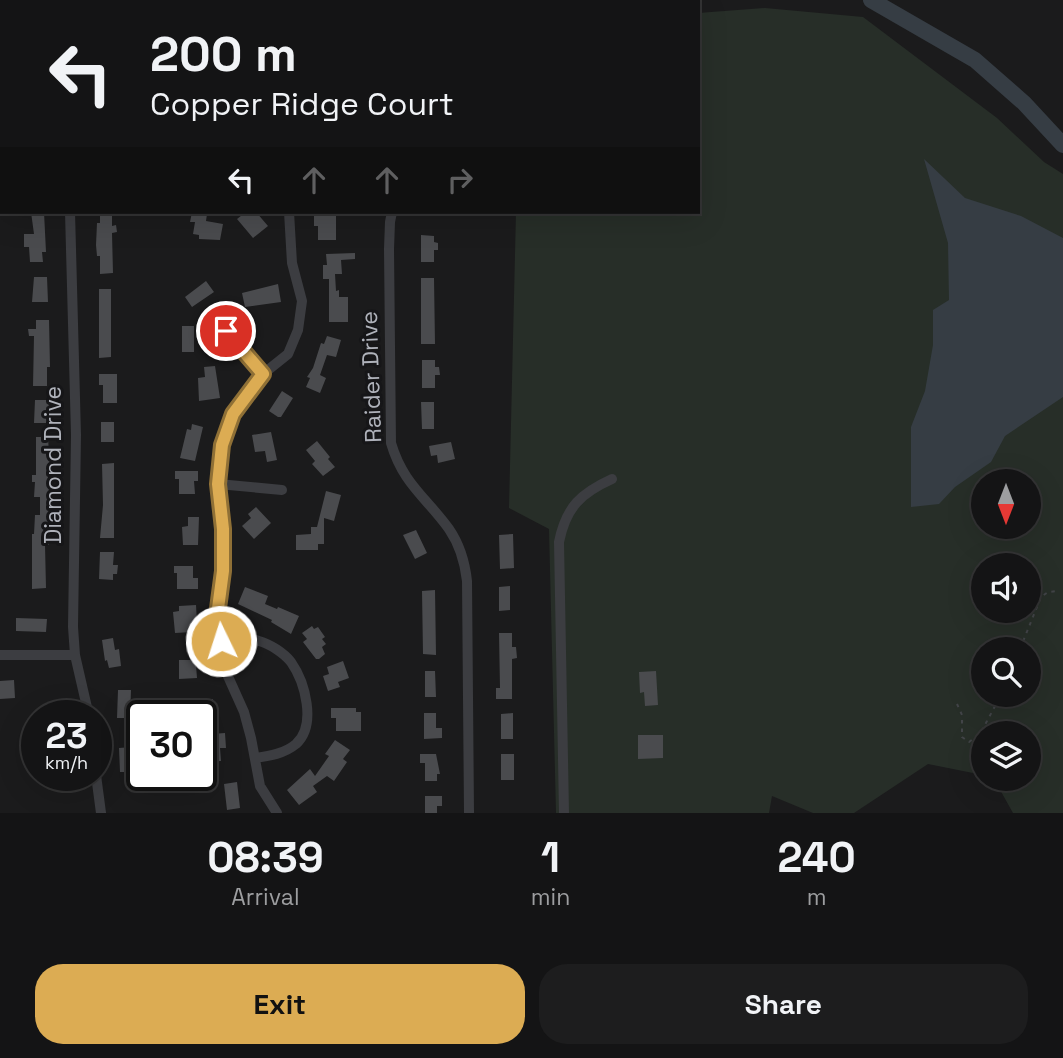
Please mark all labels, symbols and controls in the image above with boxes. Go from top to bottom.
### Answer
text: 200 m [150,23,297,85]
icon: left [35,28,126,119]
text: Copper Ridge Court [150,84,454,124]
icon: left [222,161,260,199]
icon: ahead [295,161,333,199]
icon: ahead [368,161,406,199]
icon: right [441,161,479,199]
pin [196,301,256,361]
street label: Raider Drive [354,311,388,443]
icon: arrive [207,312,245,350]
street label: Diamond Drive [38,386,68,544]
north arrow [971,469,1041,539]
map controls [971,469,1041,791]
button: sound [971,553,1041,623]
position arrow [184,604,258,678]
button: search [971,637,1041,707]
speed limit sign: 30 [126,700,217,791]
text: 23 [45,714,88,758]
button: layers [971,721,1041,791]
text: km/h [45,751,88,774]
text: 08:39 [207,831,324,884]
text: 1 [541,831,560,884]
text: 240 [778,831,856,884]
text: Arrival [231,882,300,912]
text: min [531,882,570,912]
text: m [807,882,827,912]
button: Exit [35,964,525,1044]
button: Share [539,964,1028,1044]

